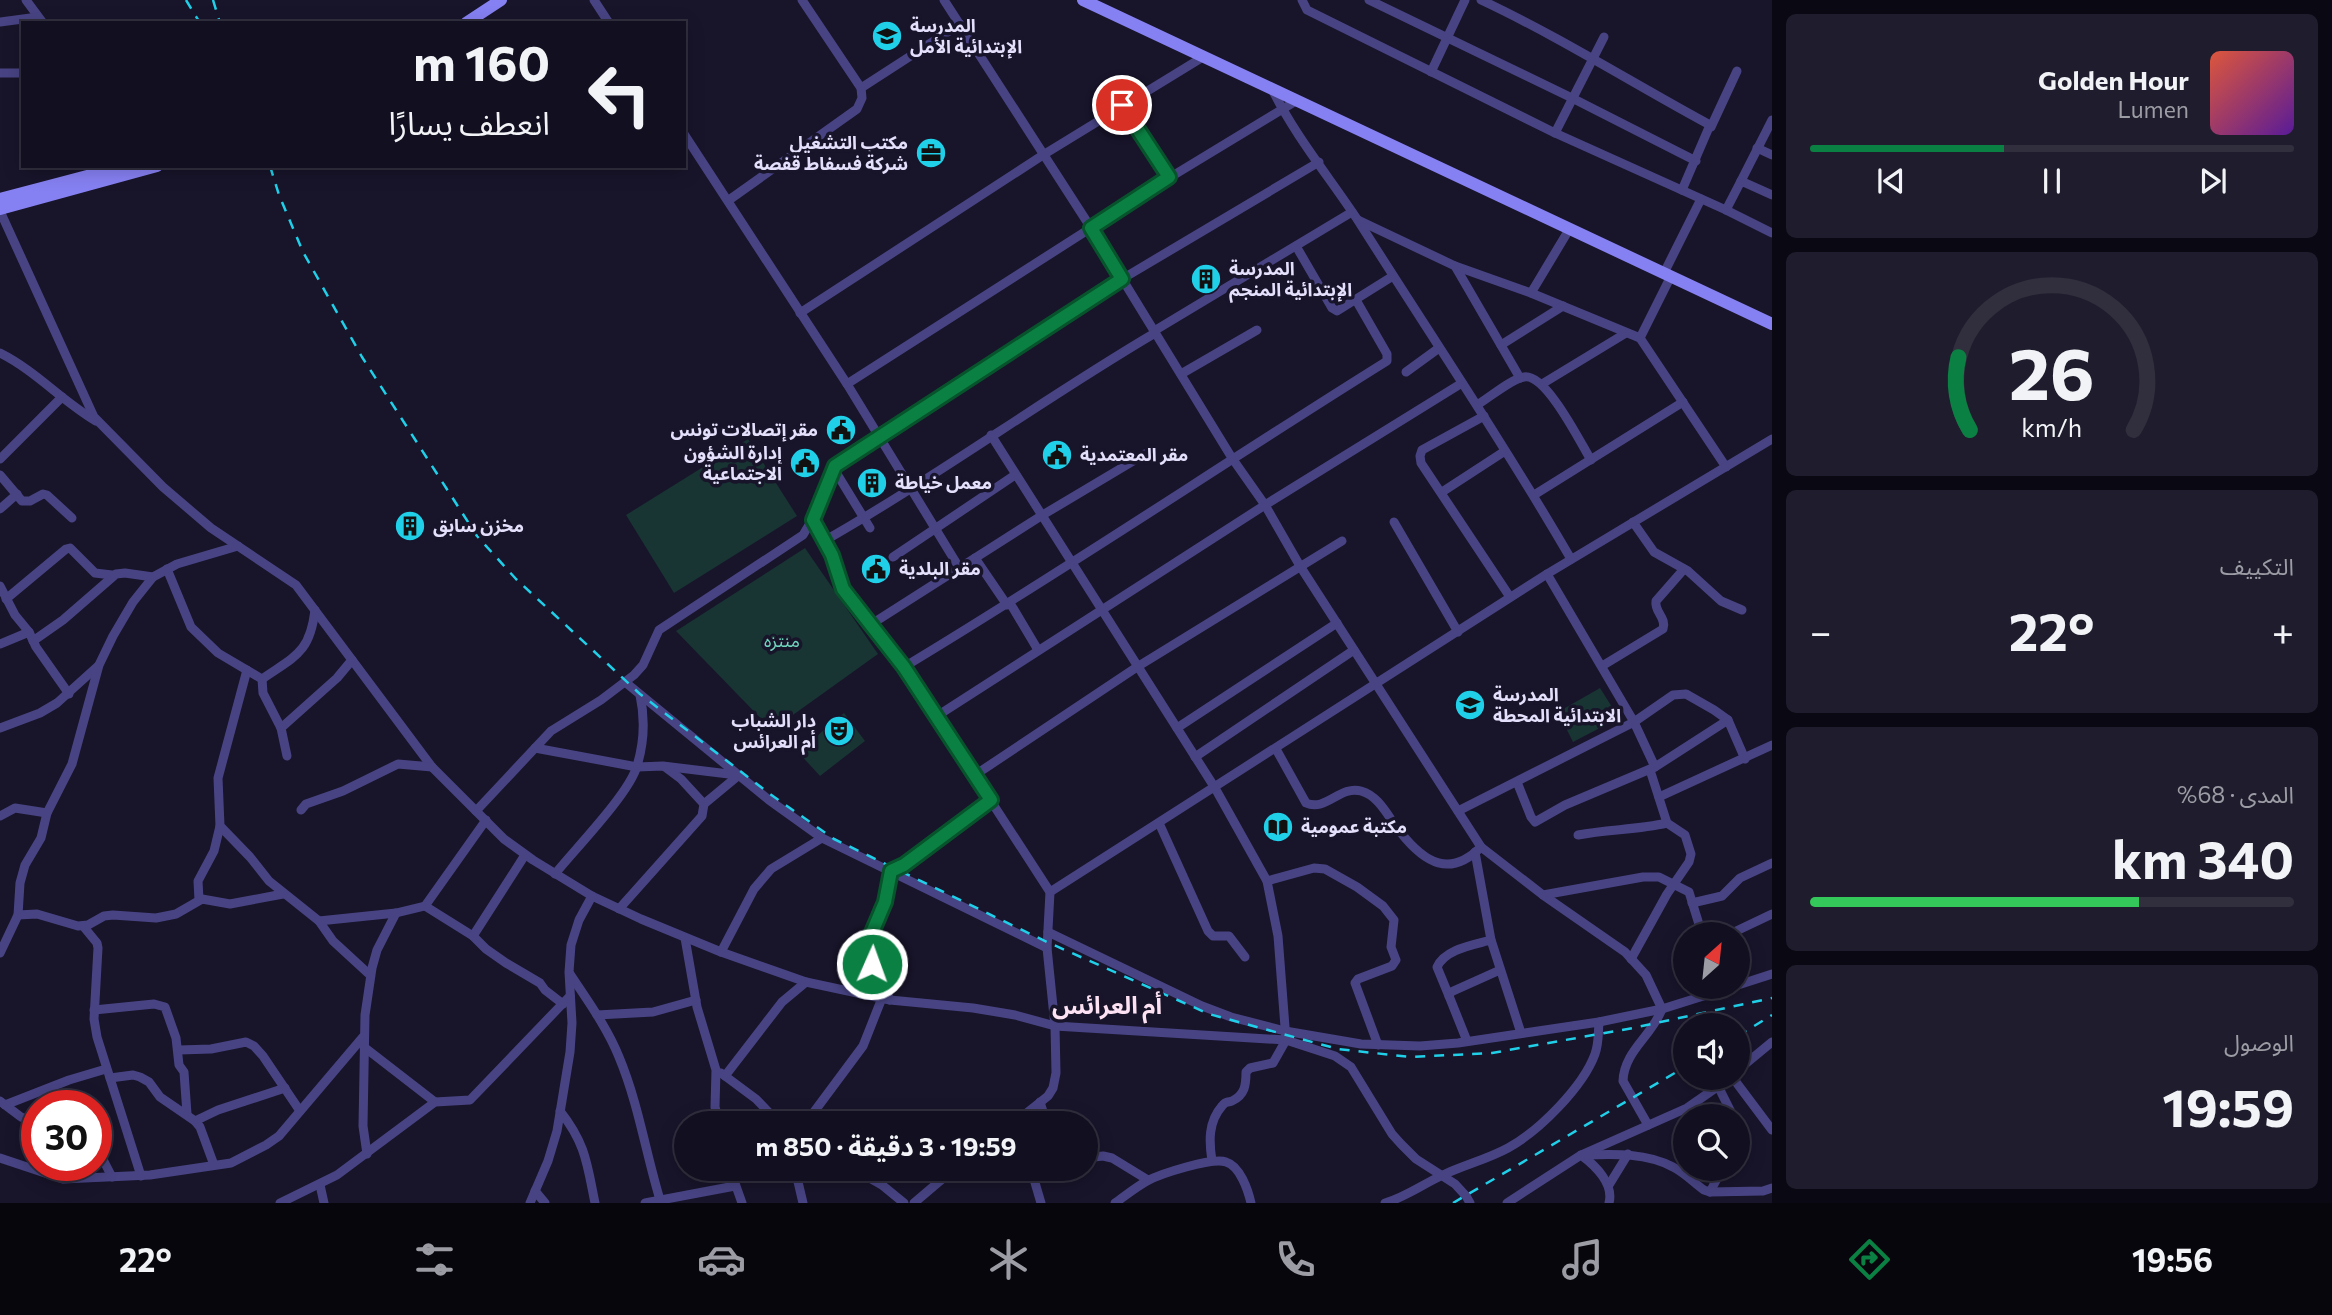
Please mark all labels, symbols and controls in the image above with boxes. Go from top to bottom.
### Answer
place label: المدرسة الإبتدائية الأمل [910,14,1022,59]
school or university icon: المدرسة الإبتدائية الأمل [870,19,904,53]
text: 160 m [413,31,550,91]
icon: left [574,49,665,140]
text: Golden Hour [2038,64,2189,95]
pin [1092,75,1152,135]
icon: arrive [1103,86,1141,124]
text: Lumen [2118,95,2189,123]
text: انعطف يسارًا [388,102,550,142]
place label: مكتب التشغيل شركة فسفاط قفصة [754,131,908,175]
office icon: مكتب التشغيل شركة فسفاط قفصة [914,136,948,170]
icon: previous [1872,162,1910,200]
icon: pause [2033,162,2071,200]
icon: next [2194,162,2232,200]
place label: المدرسة الإبتدائية المنجم [1229,257,1352,303]
building icon: المدرسة الإبتدائية المنجم [1189,262,1223,296]
text: 26 [2009,326,2095,415]
text: km/h [2022,411,2082,441]
public building icon: مقر إتصالات تونس [824,413,858,447]
place label: مقر إتصالات تونس [671,418,818,442]
public building icon: مقر المعتمدية [1040,438,1074,472]
place label: إدارة الشؤون الاجتماعية [684,441,783,484]
place label: مقر المعتمدية [1080,443,1188,466]
public building icon: إدارة الشؤون الاجتماعية [788,446,822,480]
building icon: معمل خياطة [855,466,889,500]
place label: معمل خياطة [895,471,992,493]
building icon: مخزن سابق [393,509,427,543]
place label: مخزن سابق [433,514,524,537]
public building icon: مقر البلدية [859,552,893,586]
text: التكييف [2220,552,2294,580]
place label: مقر البلدية [899,557,981,580]
text: 22° [2009,598,2094,662]
text: − [1810,607,1832,654]
text: + [2272,607,2294,654]
park label: منتزه [764,629,800,652]
place label: المدرسة الابتدائية المحطة [1493,683,1621,726]
school or university icon: المدرسة الابتدائية المحطة [1453,688,1487,722]
place label: دار الشباب أم العرائس [731,709,816,755]
theatre icon: دار الشباب أم العرائس [822,714,856,748]
text: المدى · 68% [2177,780,2294,808]
library icon: مكتبة عمومية [1261,810,1295,844]
place label: مكتبة عمومية [1301,815,1407,837]
text: 340 km [2112,826,2294,890]
north arrow [1673,922,1750,999]
map controls [1673,922,1750,1181]
position arrow [835,927,909,1001]
district label: أم العرائس [1052,990,1162,1024]
button: sound [1673,1013,1750,1090]
text: الوصول [2224,1028,2294,1056]
text: 19:59 [2162,1074,2294,1138]
speed limit sign: 30 [21,1090,112,1181]
button: search [1673,1104,1750,1181]
text: 19:59 · 3 دقيقة · 850 m [755,1130,1017,1161]
icon: filters [410,1235,459,1284]
icon: car [697,1235,746,1284]
icon: climate [984,1235,1033,1284]
icon: phone [1271,1235,1320,1284]
icon: music [1558,1235,1607,1284]
icon: directions [1845,1235,1894,1284]
text: 22° [119,1239,172,1279]
text: 19:56 [2132,1239,2213,1279]

